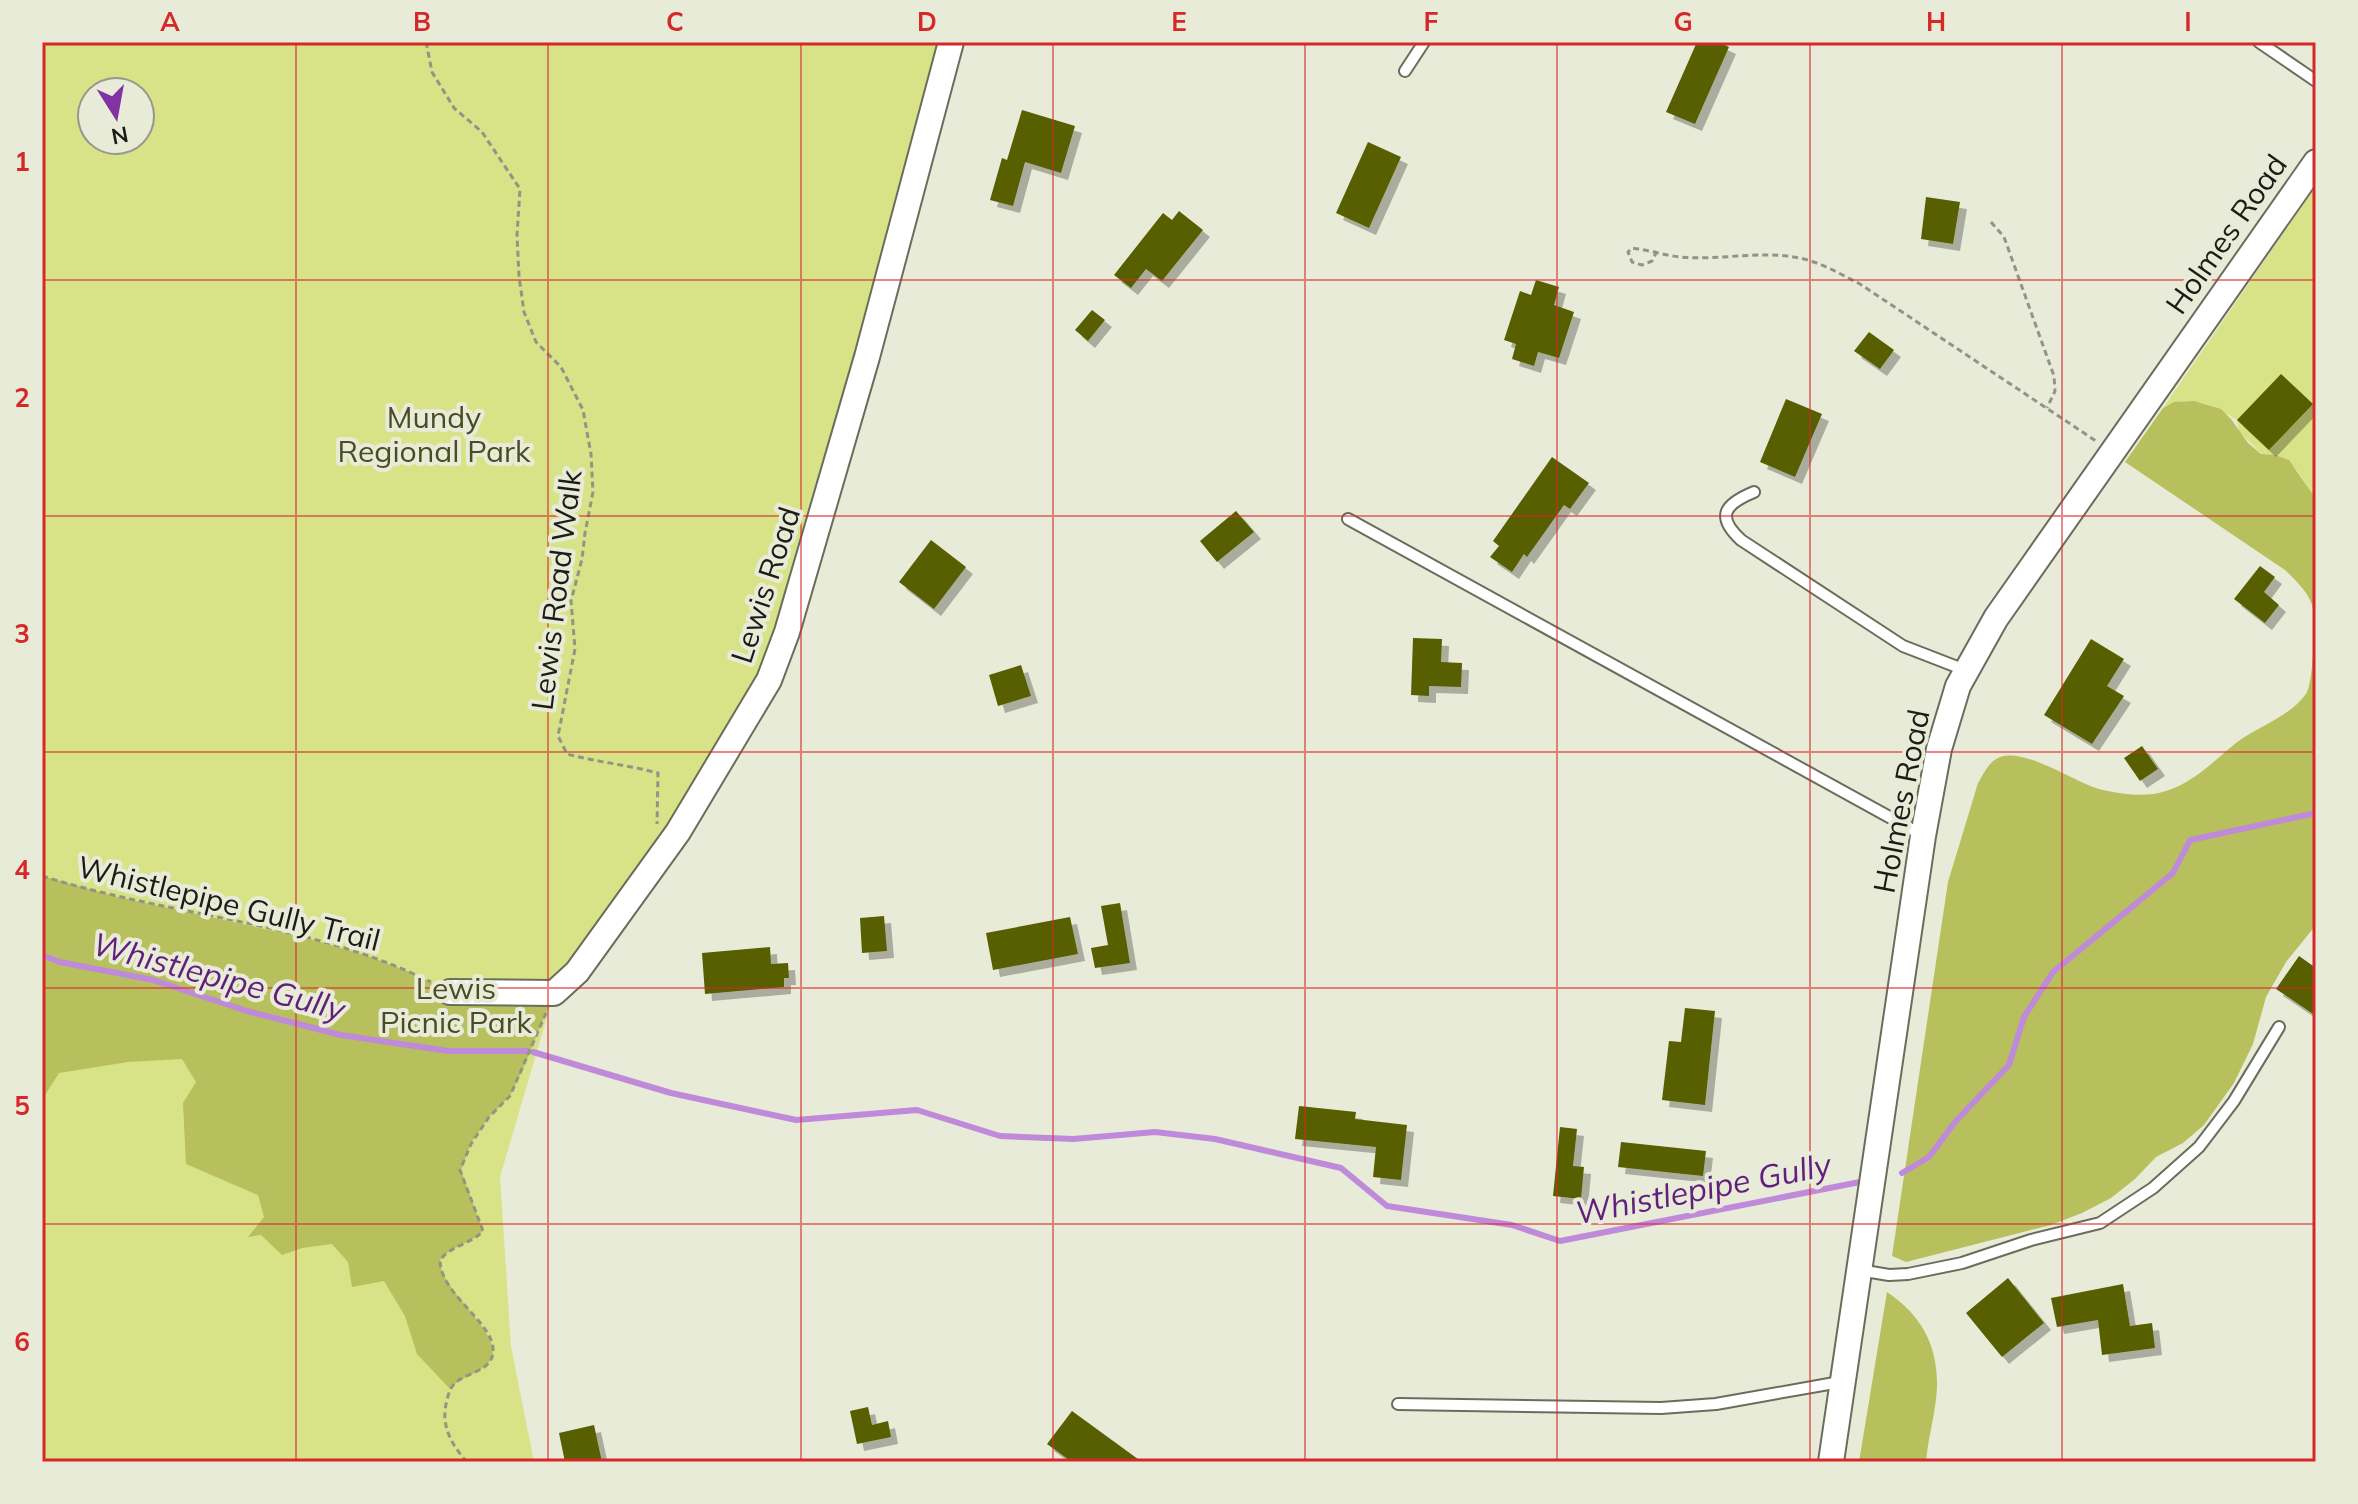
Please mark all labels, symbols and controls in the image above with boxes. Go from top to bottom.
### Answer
text: A [160,5,180,38]
text: B [413,5,431,38]
text: C [666,5,684,38]
text: D [917,5,937,38]
text: E [1171,5,1187,38]
text: F [1424,5,1439,38]
text: G [1673,5,1693,38]
text: H [1926,5,1946,38]
text: I [2184,5,2192,38]
north arrow [76,76,156,156]
text: N [109,120,131,151]
text: 1 [14,145,30,178]
street label: Holmes Road [2157,147,2295,321]
text: 2 [14,381,30,414]
park label: Mundy Regional Park [338,398,531,470]
street label: Lewis Road Walk [522,467,590,712]
street label: Lewis Road [722,502,808,668]
text: 3 [14,617,30,650]
street label: Holmes Road [1865,706,1937,896]
street label: Whistlepipe Gully Trail [74,847,384,959]
text: 4 [14,853,30,886]
water label: Whistlepipe Gully [88,923,351,1029]
park label: Lewis Picnic Park [380,969,533,1041]
text: 5 [14,1089,30,1122]
water label: Whistlepipe Gully [1572,1143,1835,1232]
text: 6 [14,1325,30,1358]

